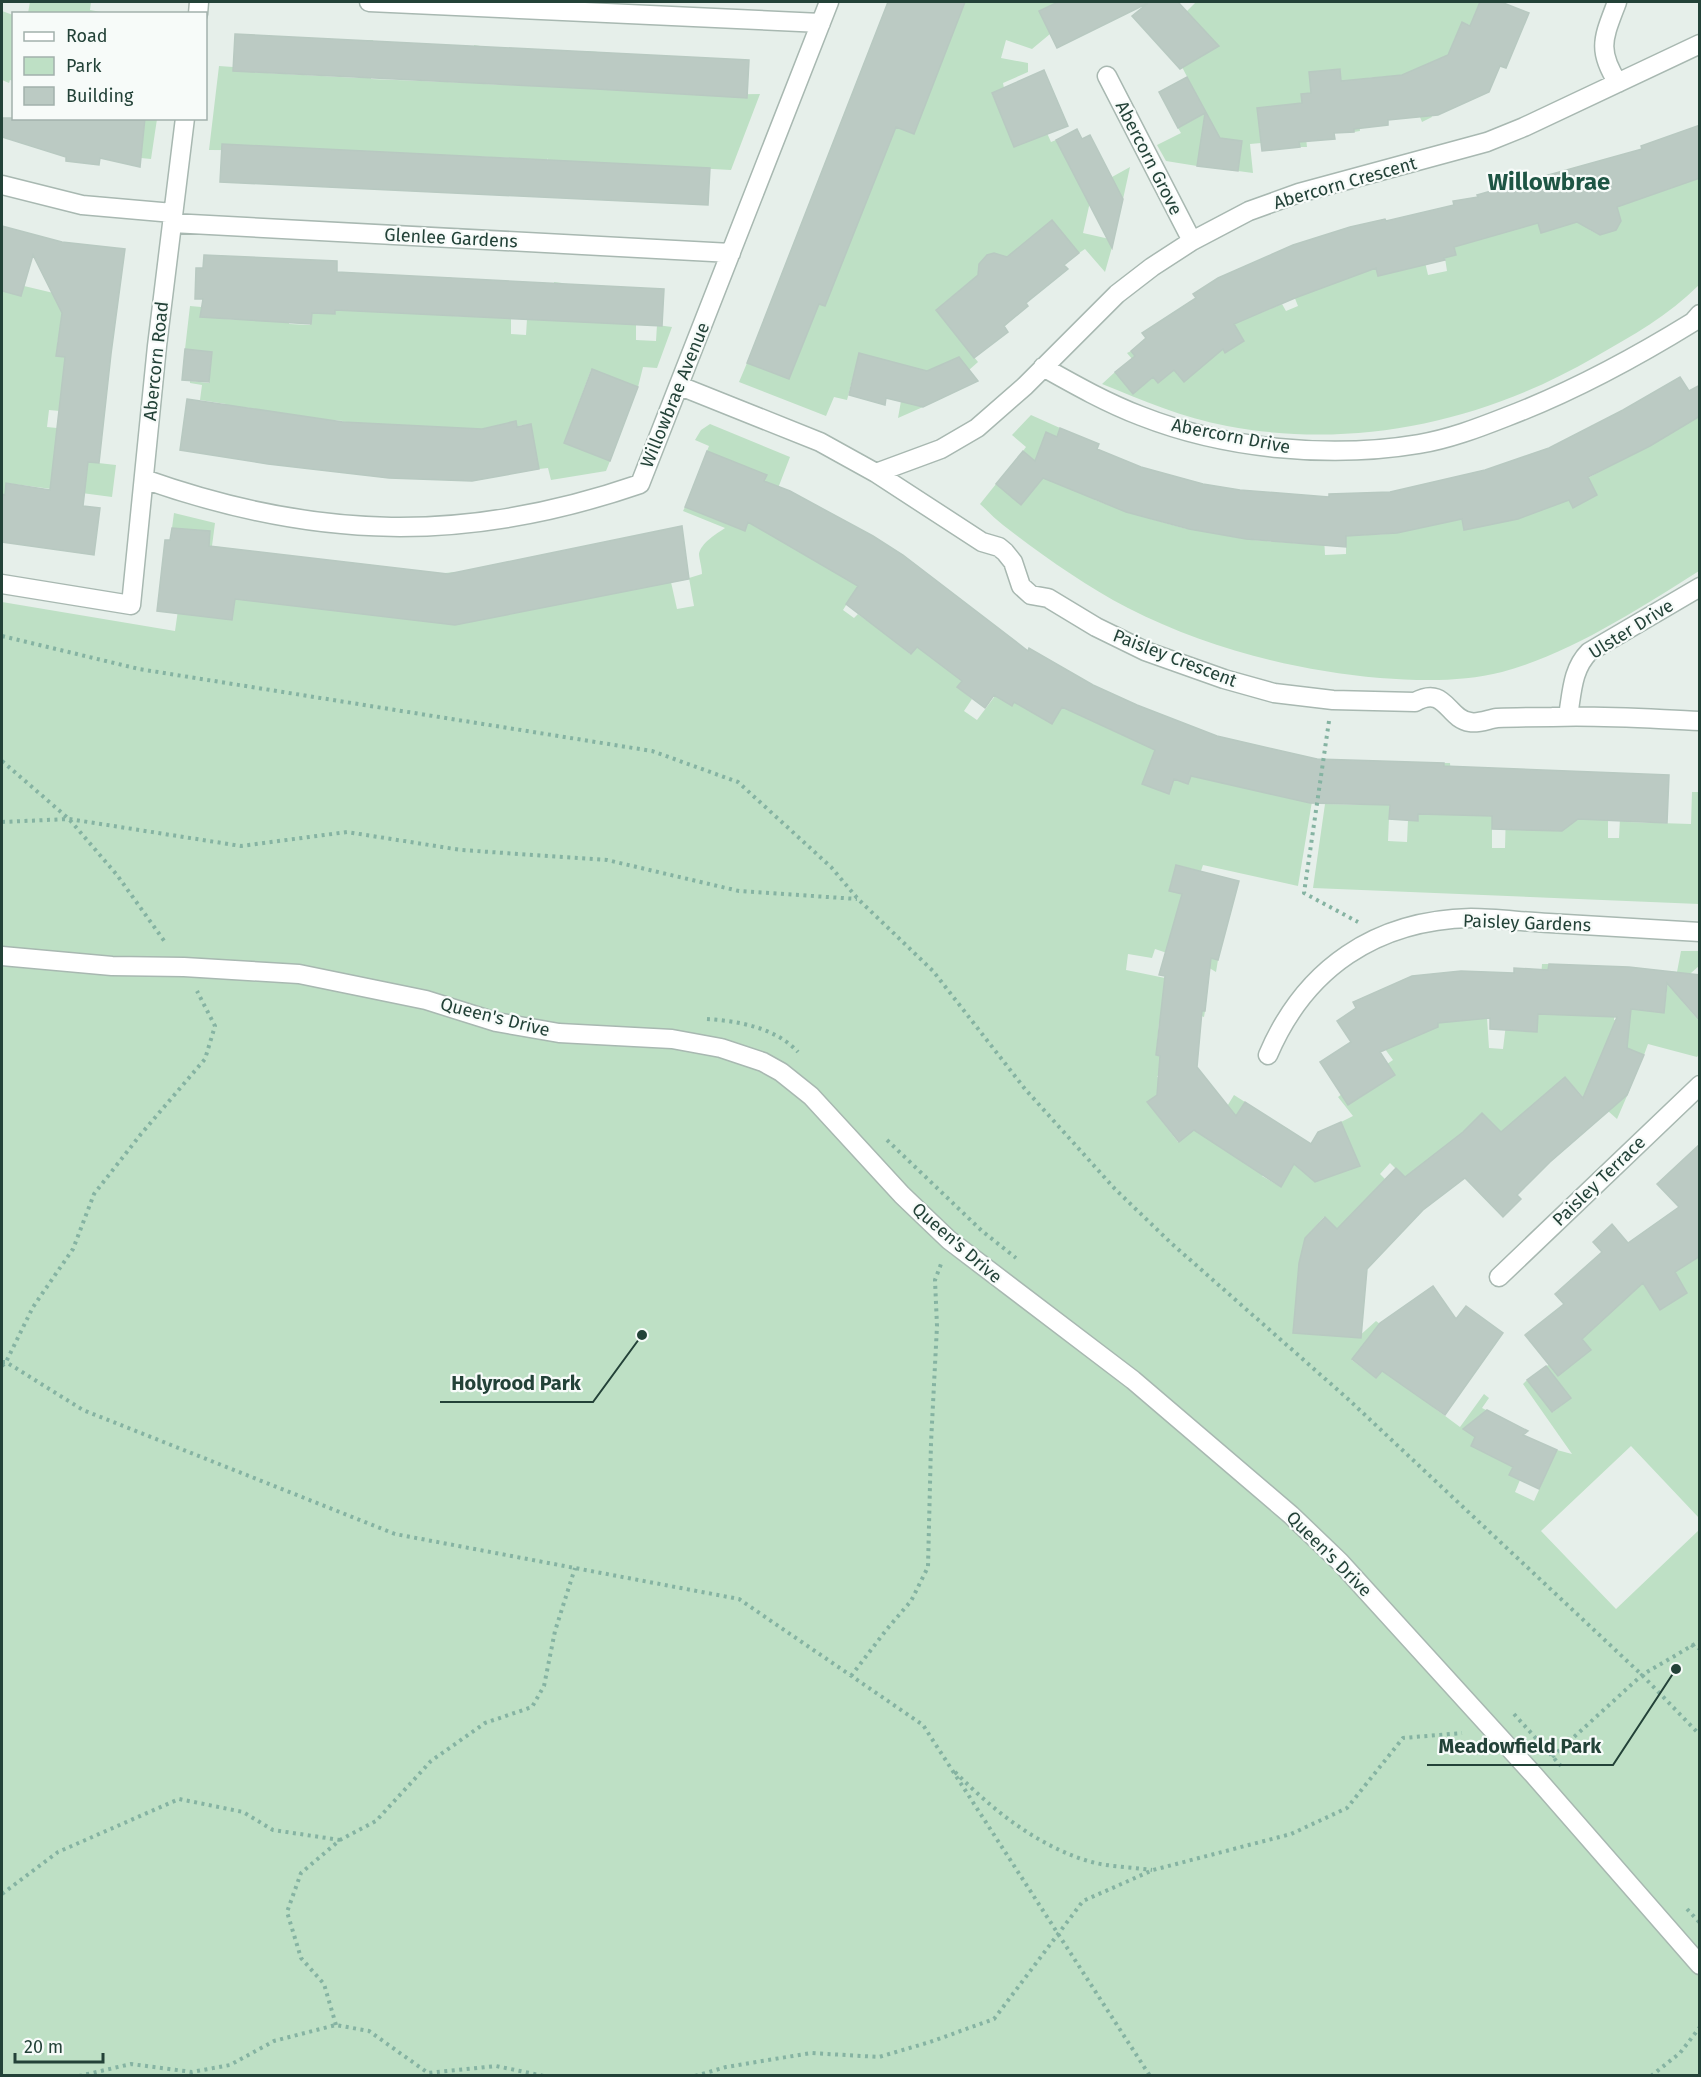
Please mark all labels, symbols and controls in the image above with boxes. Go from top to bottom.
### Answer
legend [12,12,207,120]
text: Road [66,25,108,47]
text: Park [66,55,102,77]
text: Building [66,85,134,107]
street label: Abercorn Grove [1111,97,1187,219]
street label: Abercorn Crescent [1271,152,1420,214]
district label: Willowbrae [1488,168,1610,196]
street label: Glenlee Gardens [384,224,518,252]
street label: Abercorn Road [139,300,173,422]
street label: Willowbrae Avenue [636,319,714,471]
street label: Abercorn Drive [1170,414,1292,458]
street label: Ulster Drive [1585,594,1677,664]
street label: Paisley Crescent [1110,624,1240,692]
street label: Paisley Gardens [1462,910,1592,936]
street label: Queen's Drive [438,993,552,1041]
street label: Paisley Terrace [1548,1131,1650,1231]
street label: Queen's Drive [907,1198,1007,1288]
callout: Holyrood Park [440,1364,593,1402]
text: Holyrood Park [451,1371,582,1395]
street label: Queen's Drive [1282,1507,1376,1601]
callout: Meadowfield Park [1427,1727,1613,1765]
text: Meadowfield Park [1439,1734,1602,1758]
scale bar [15,2026,104,2064]
text: 20 m [24,2036,63,2058]

